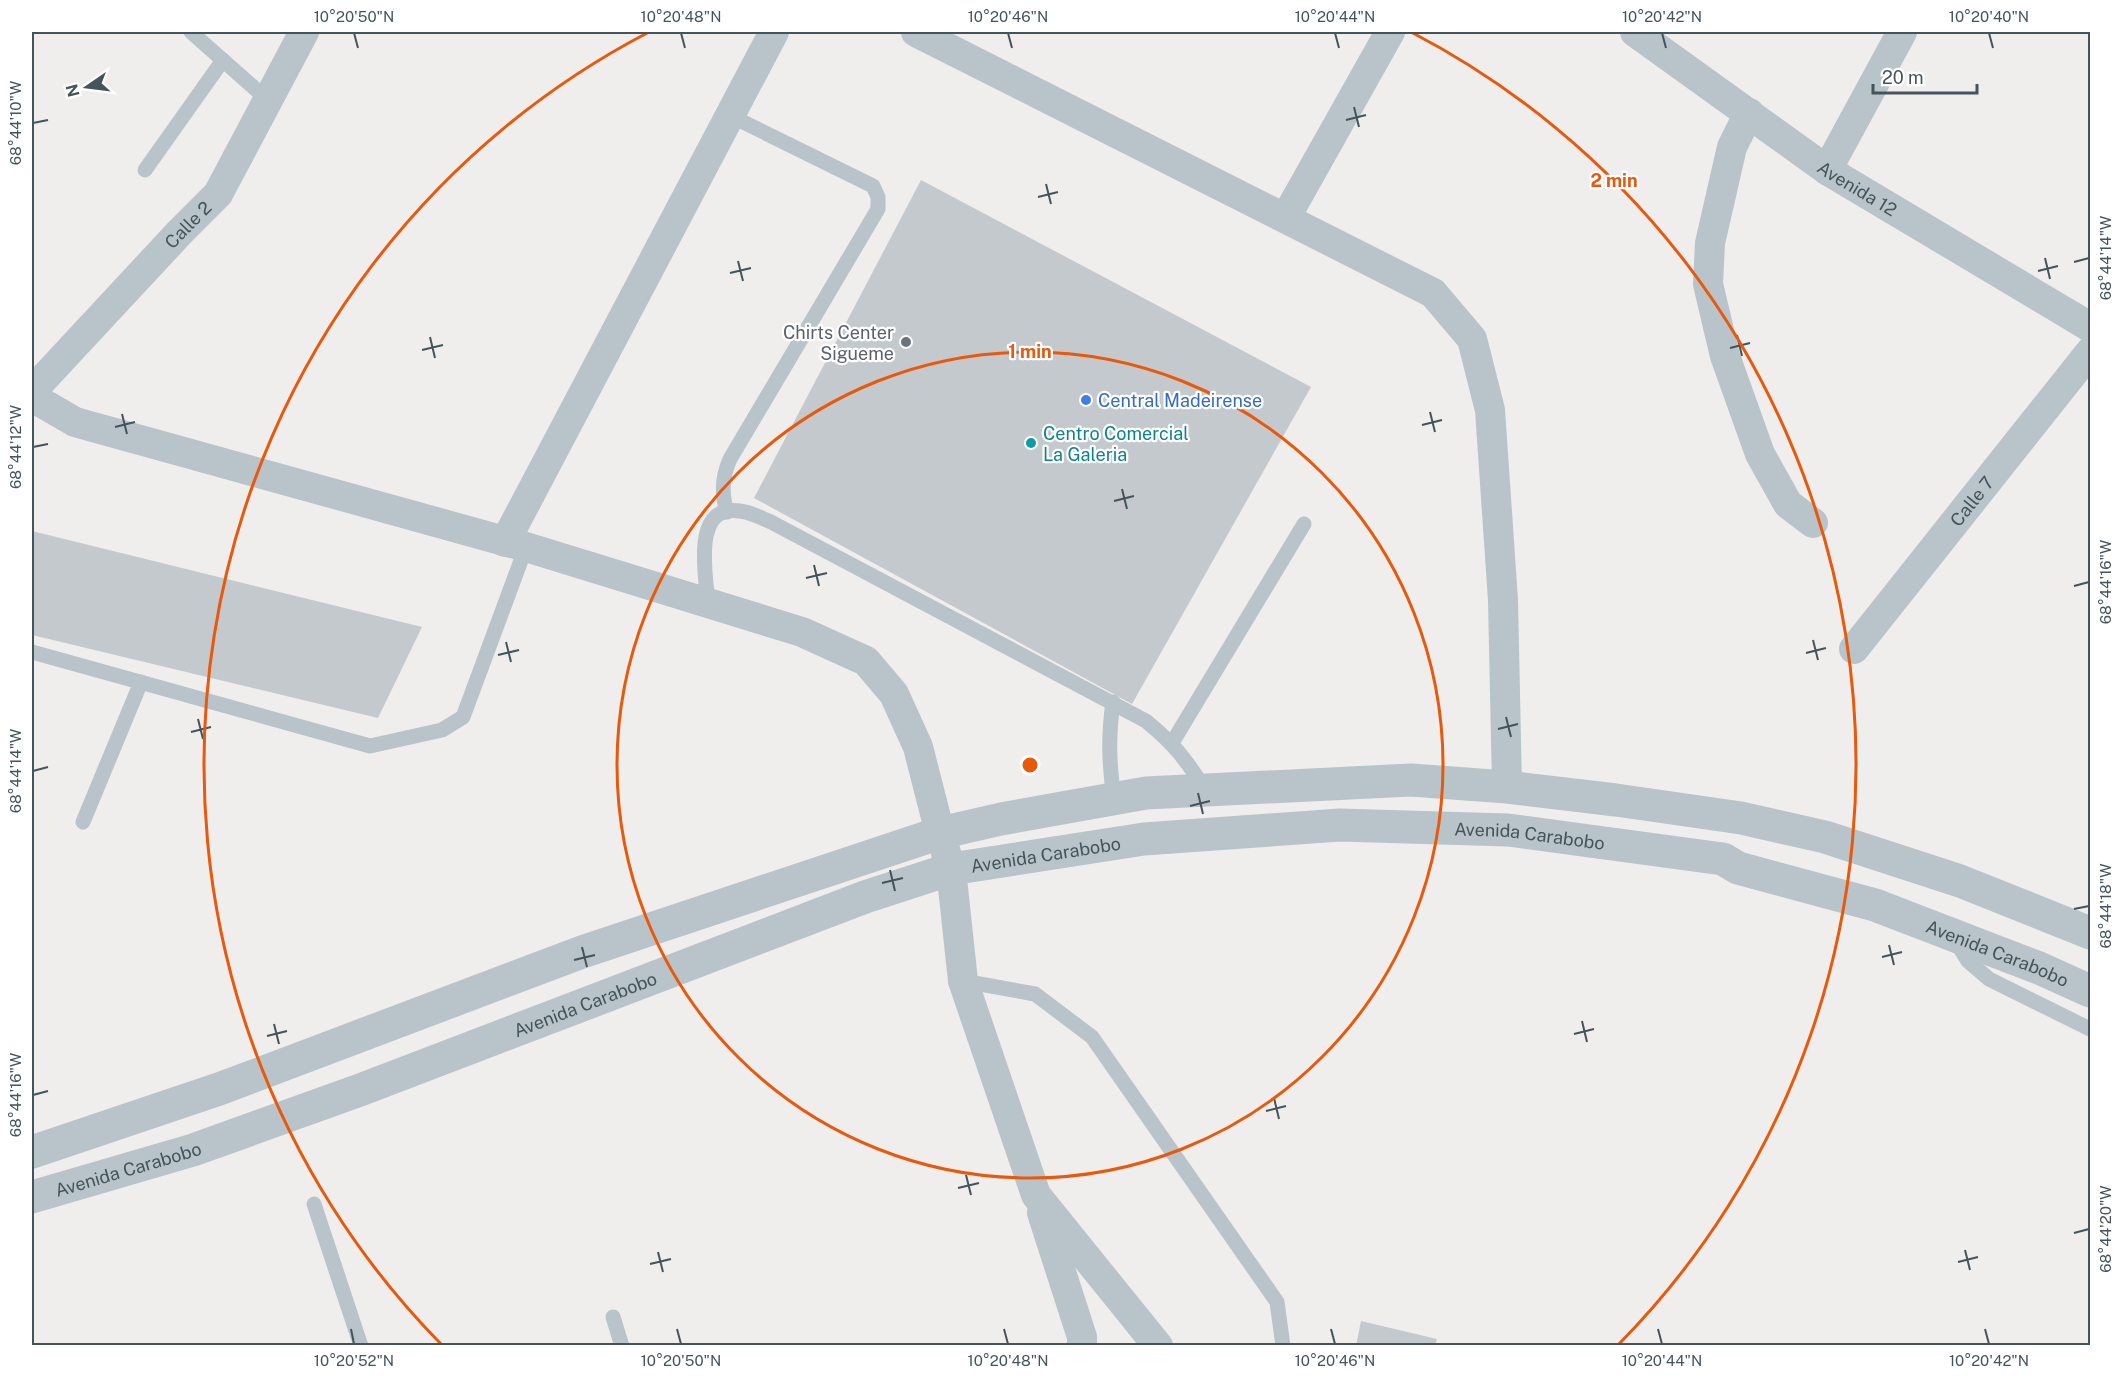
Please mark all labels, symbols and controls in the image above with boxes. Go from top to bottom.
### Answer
text: 10°20'50"N [314,8,394,25]
text: 10°20'48"N [641,8,721,25]
text: 10°20'46"N [968,8,1048,25]
text: 10°20'44"N [1295,8,1375,25]
text: 10°20'42"N [1622,8,1702,25]
text: 10°20'40"N [1949,8,2029,25]
north arrow [57,57,117,117]
scale bar [1873,57,1976,95]
text: 20 m [1882,67,1924,88]
text: 68°44'10"W [7,81,24,165]
text: N [62,82,84,99]
street label: Avenida 12 [1814,156,1901,220]
text: 2 min [1590,170,1638,191]
street label: Calle 2 [160,197,215,252]
text: 68°44'14"W [2097,216,2114,300]
place label: Chirts Center Sigueme [783,322,894,364]
marker: Chirts Center Sigueme [899,335,913,349]
text: 1 min [1008,341,1052,362]
place label: Central Madeirense [1098,390,1262,411]
marker: Central Madeirense [1079,393,1093,407]
text: 68°44'12"W [7,405,24,489]
place label: Centro Comercial La Galeria [1043,423,1189,465]
marker: Centro Comercial La Galeria [1024,436,1038,450]
street label: Calle 7 [1945,472,1998,530]
text: 68°44'16"W [2097,540,2114,624]
text: 68°44'14"W [7,729,24,813]
centre of rings [1020,755,1040,775]
street label: Avenida Carabobo [1454,818,1606,853]
street label: Avenida Carabobo [969,832,1122,876]
text: 68°44'18"W [2097,864,2114,948]
street label: Avenida Carabobo [1923,915,2072,991]
street label: Avenida Carabobo [510,967,660,1041]
text: 68°44'16"W [7,1053,24,1137]
street label: Avenida Carabobo [52,1137,204,1200]
text: 68°44'20"W [2097,1185,2114,1273]
text: 10°20'52"N [314,1352,394,1369]
text: 10°20'50"N [641,1352,721,1369]
text: 10°20'48"N [968,1352,1048,1369]
text: 10°20'46"N [1295,1352,1375,1369]
text: 10°20'44"N [1622,1352,1702,1369]
text: 10°20'42"N [1949,1352,2029,1369]

